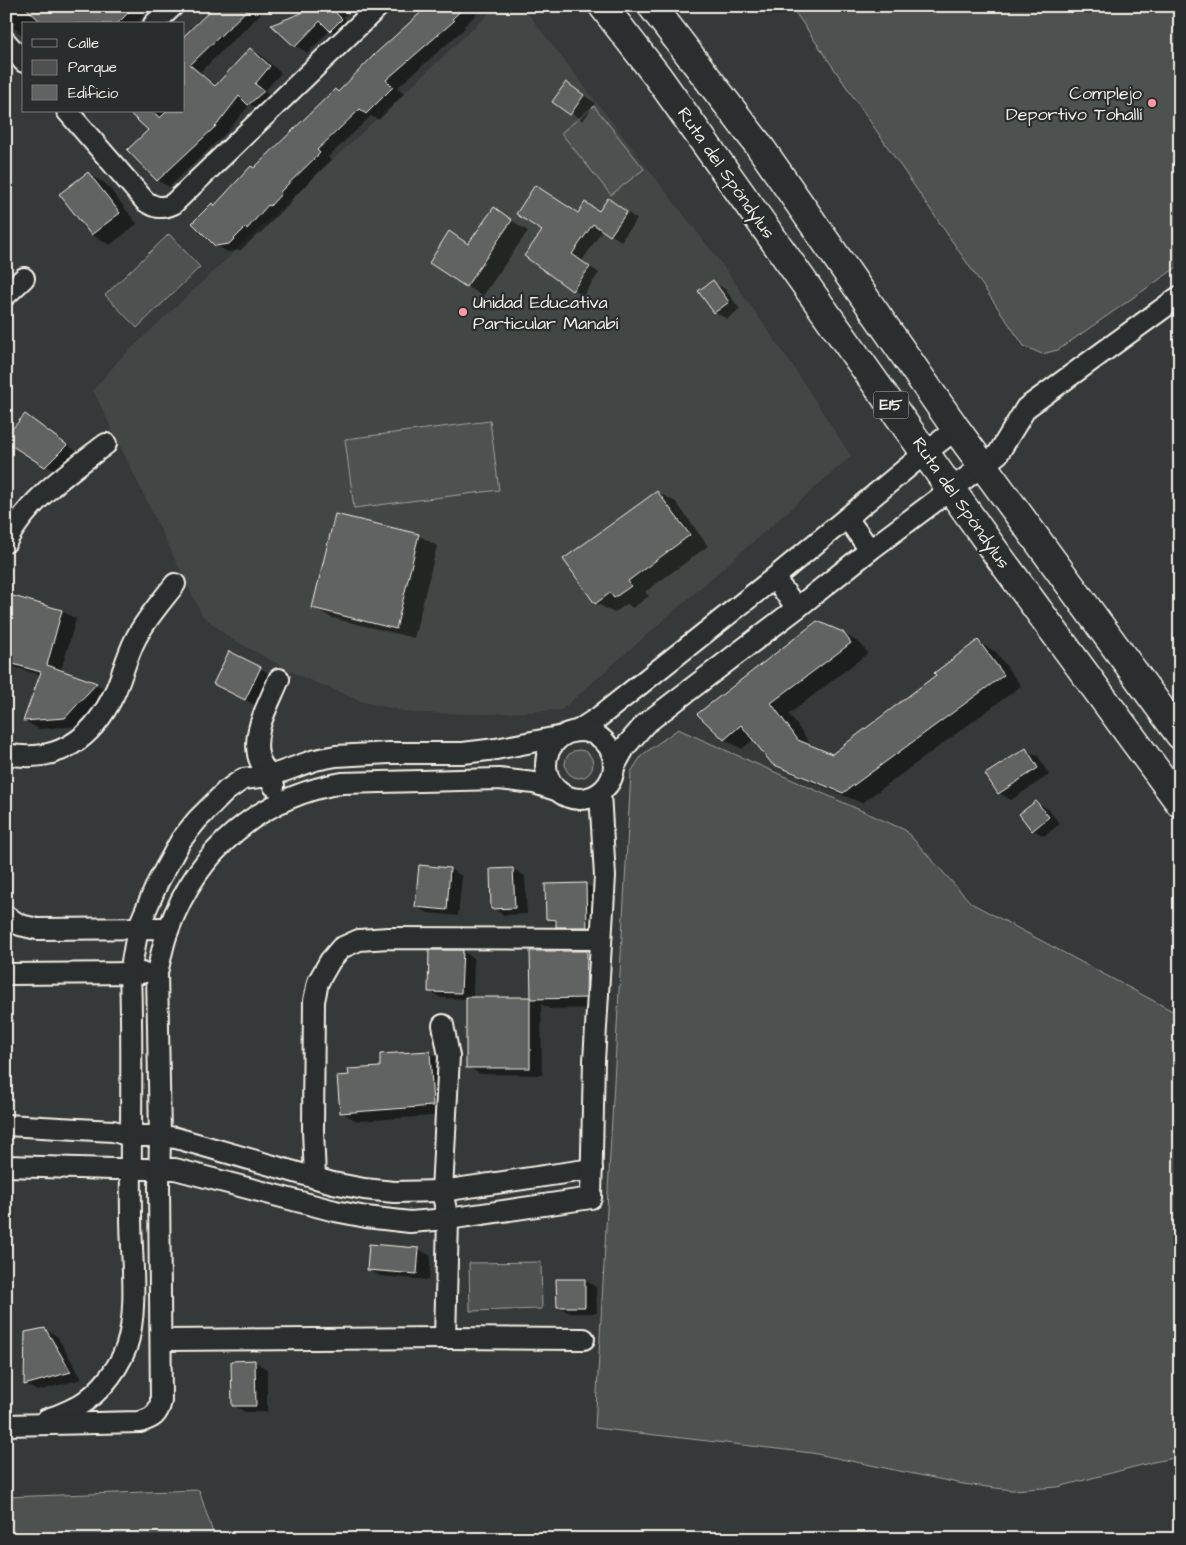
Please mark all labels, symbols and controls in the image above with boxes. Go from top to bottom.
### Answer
legend [22,22,185,112]
text: Calle [68,33,99,54]
text: Parque [68,57,117,78]
place label: Complejo Deportivo Tohallí [1006,81,1142,127]
text: Edificio [68,83,119,104]
marker: Complejo Deportivo Tohallí [1146,97,1158,109]
street label: Ruta del Spóndylus [670,102,781,244]
place label: Unidad Educativa Particular Manabí [473,290,619,336]
marker: Unidad Educativa Particular Manabí [457,306,469,318]
road number: E15 [874,392,908,418]
street label: Ruta del Spóndylus [905,432,1016,574]

